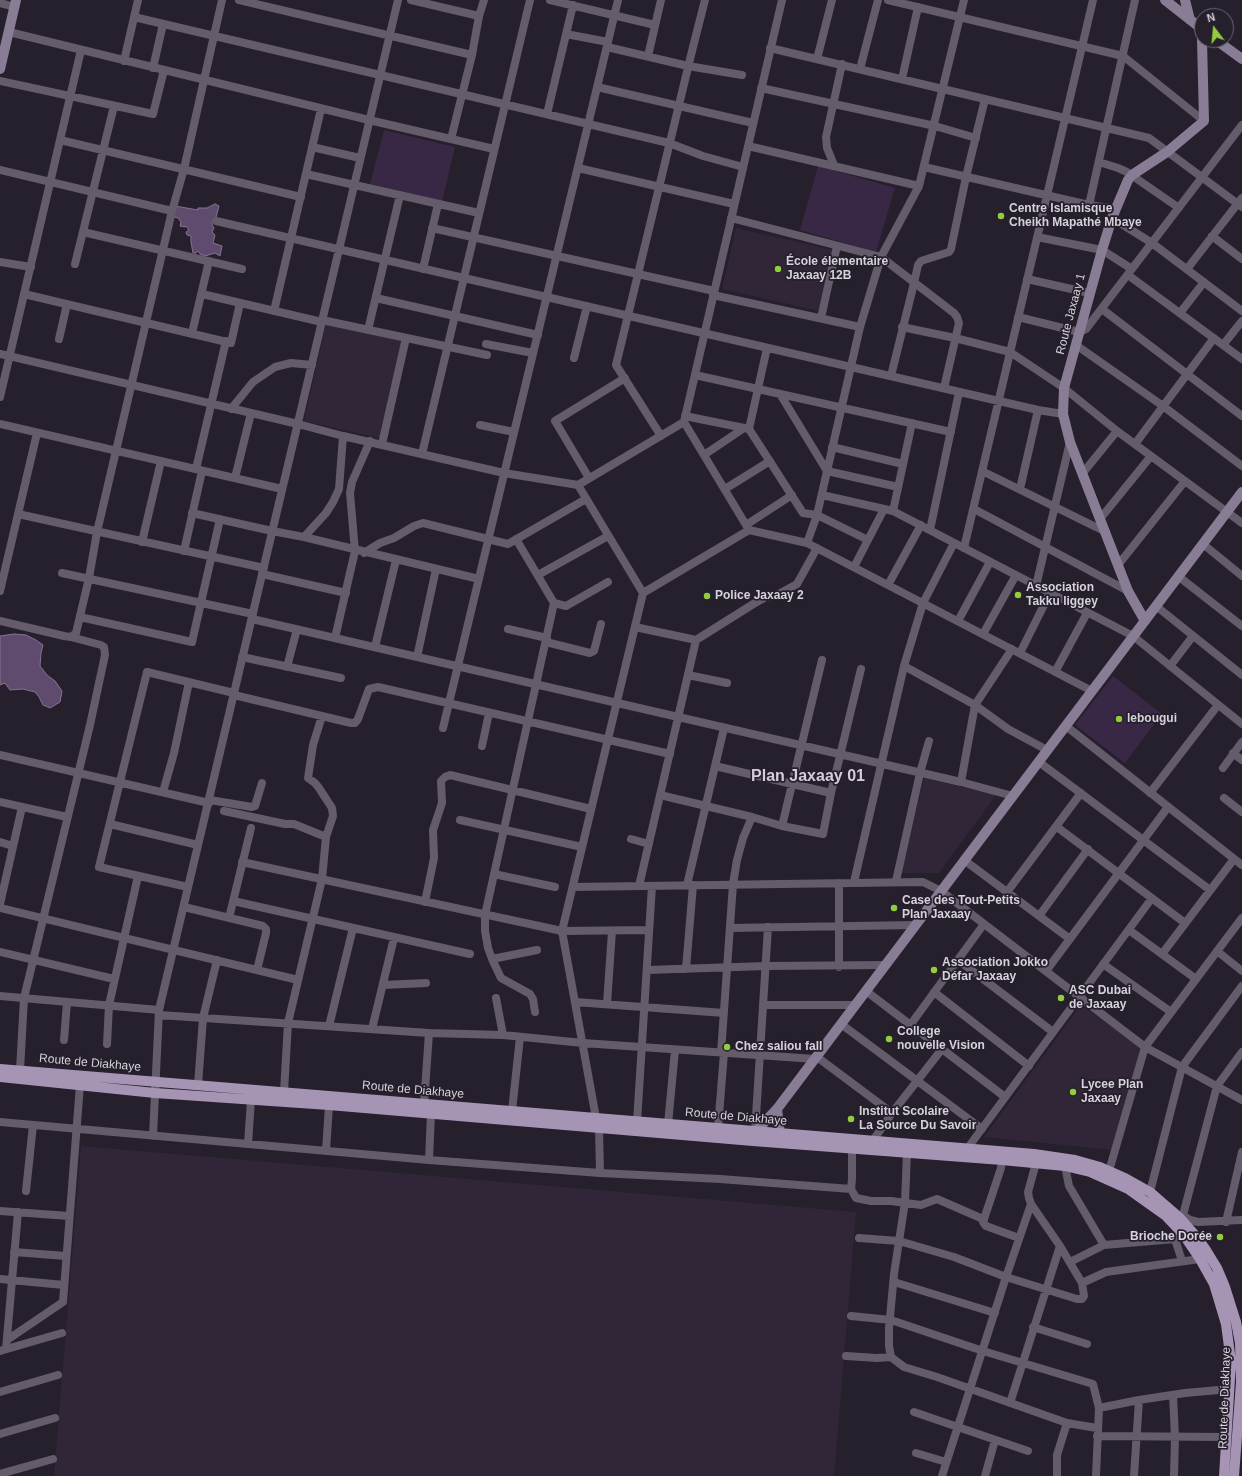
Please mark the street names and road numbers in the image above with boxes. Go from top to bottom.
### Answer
street label: Route Jaxaay 1 [1053,272,1089,356]
street label: Route de Diakhaye [39,1051,141,1075]
street label: Route de Diakhaye [362,1078,464,1102]
street label: Route de Diakhaye [685,1105,787,1129]
street label: Route de Diakhaye [1216,1347,1234,1449]

